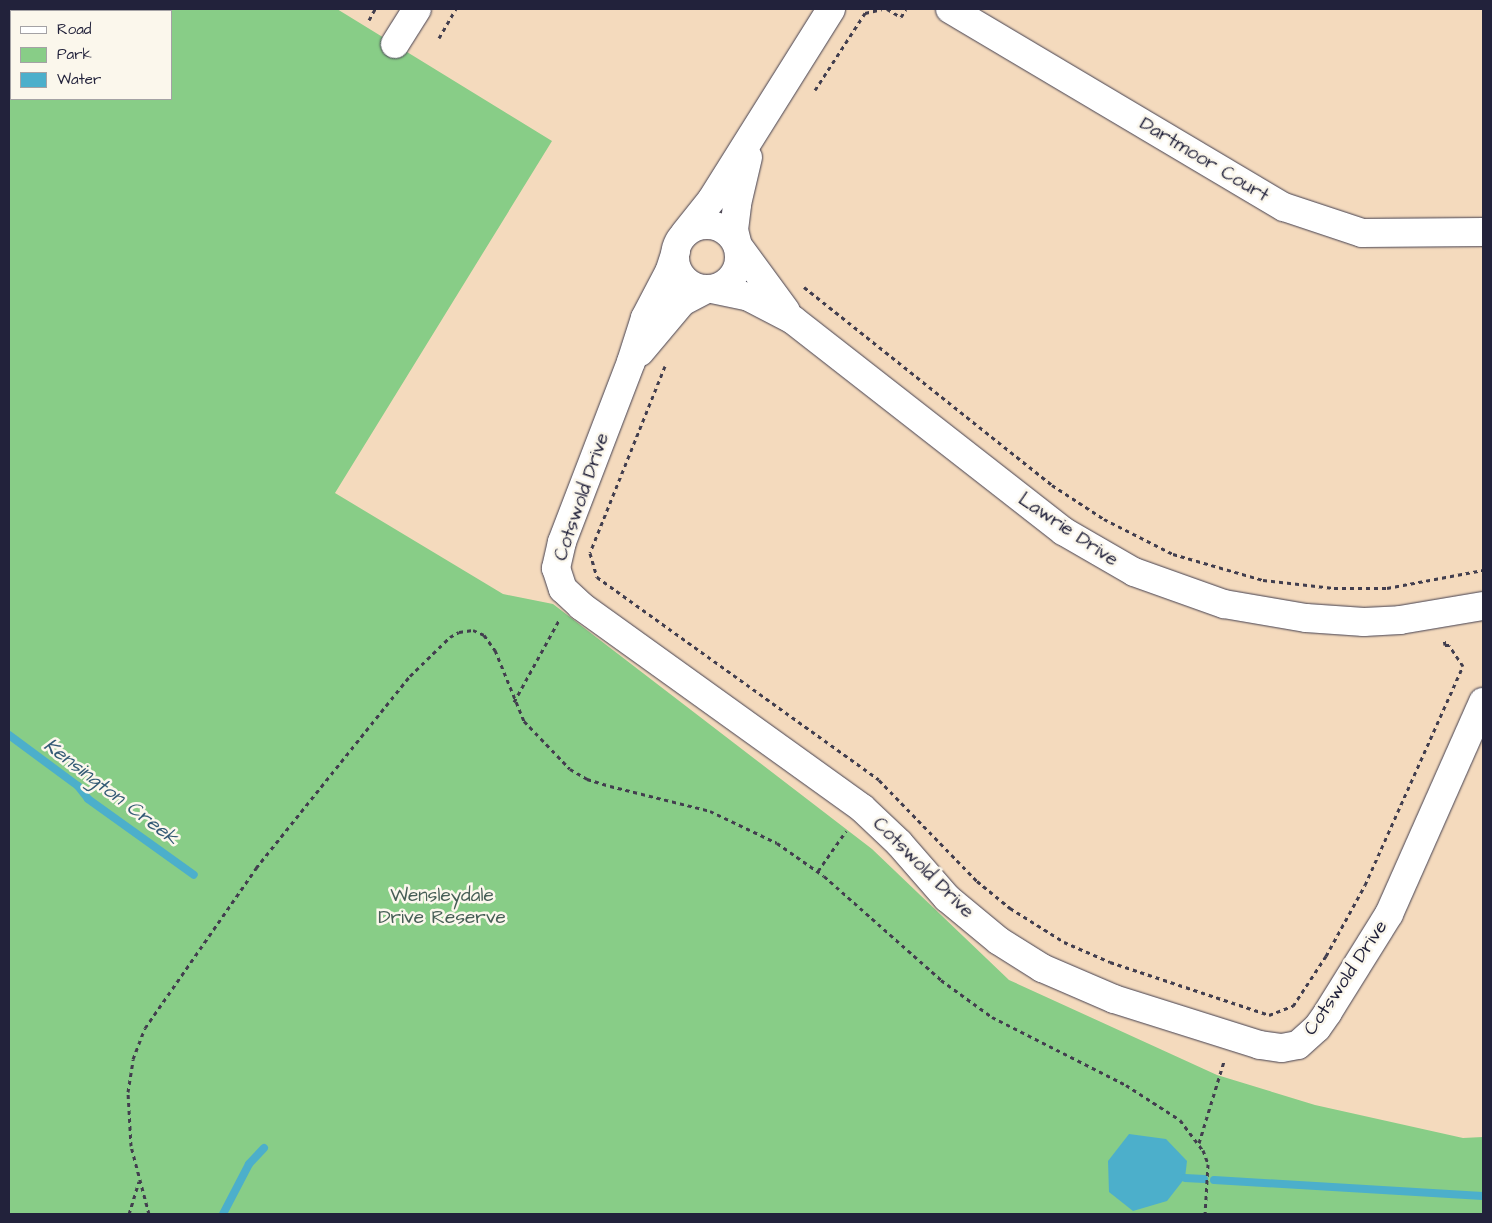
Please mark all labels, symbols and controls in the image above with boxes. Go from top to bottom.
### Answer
legend [10,10,172,100]
text: Road [57,19,91,40]
text: Park [57,44,92,65]
text: Water [57,69,101,90]
street label: Dartmoor Court [1135,113,1273,207]
street label: Cotswold Drive [549,430,615,564]
street label: Lawrie Drive [1014,488,1122,572]
water label: Kensington Creek [39,733,183,851]
street label: Cotswold Drive [868,813,978,923]
park label: Wensleydale Drive Reserve [378,885,506,929]
street label: Cotswold Drive [1299,916,1393,1040]

